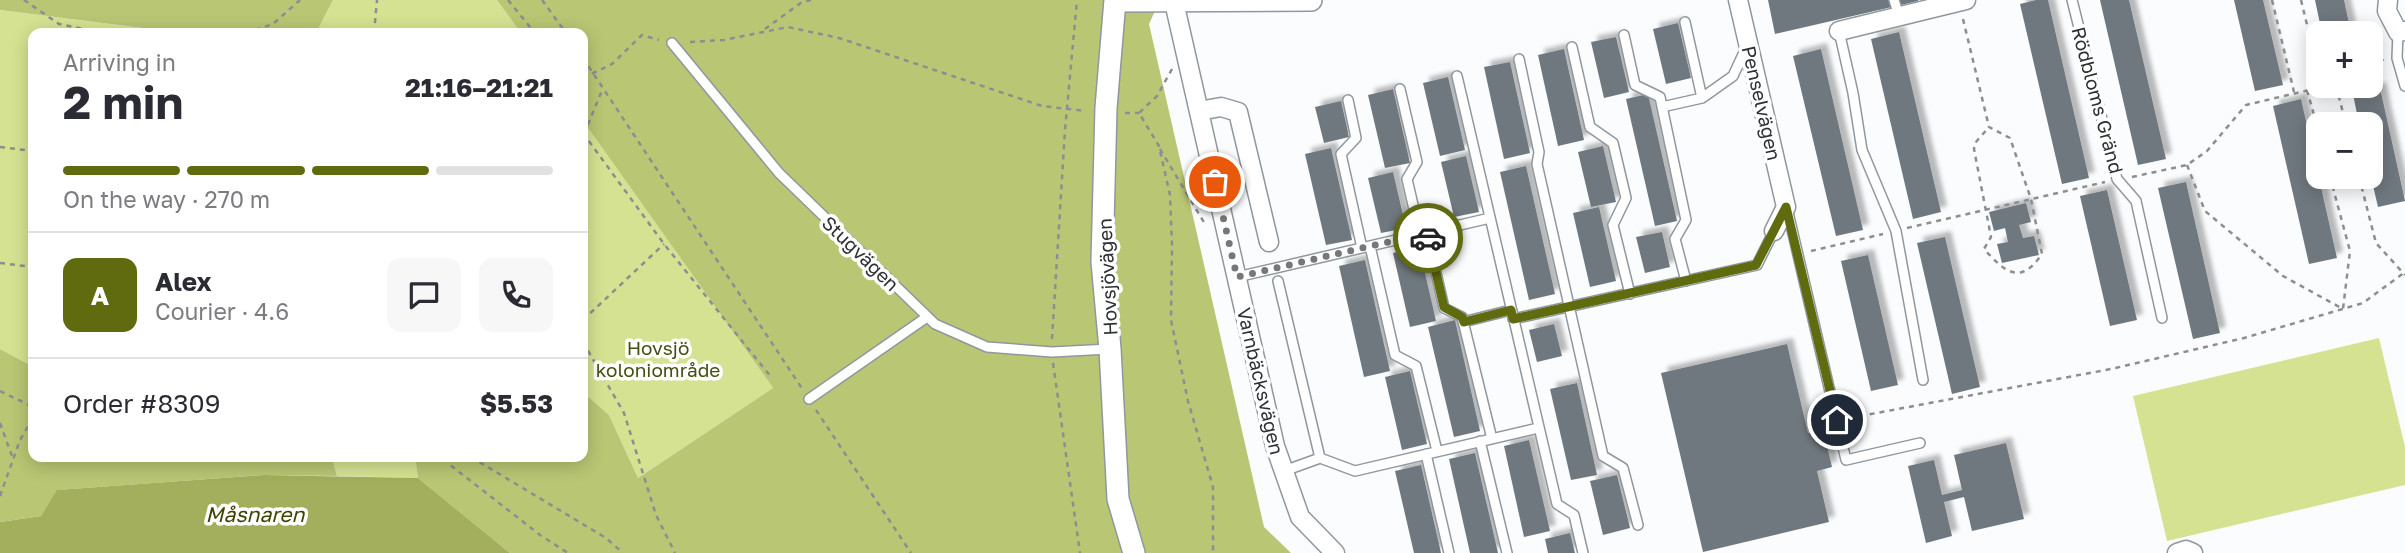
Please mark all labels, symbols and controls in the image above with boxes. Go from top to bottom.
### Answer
map controls [2306,21,2383,189]
button: + [2306,21,2383,98]
street label: Rödbloms Gränd [2067,24,2129,176]
street label: Penselvägen [1738,43,1786,163]
text: Arriving in [63,48,176,76]
text: 21:16–21:21 [405,72,553,103]
text: 2 min [63,74,183,129]
button: − [2306,112,2383,189]
pin [1185,152,1245,212]
icon: bag [1196,163,1234,201]
text: On the way · 270 m [63,185,270,213]
courier [1393,203,1463,273]
street label: Stugvägen [818,211,904,295]
street label: Hovsjövägen [1092,218,1122,336]
icon: car [1409,219,1447,257]
button: chat [387,258,461,332]
button: phone [479,258,553,332]
text: Alex [155,266,212,297]
text: A [91,280,109,311]
text: Courier · 4.6 [155,297,289,325]
street label: Varnbäcksvägen [1233,305,1289,457]
park label: Hovsjö koloniområde [596,336,720,381]
text: Order #8309 [63,388,220,419]
text: $5.53 [480,388,553,419]
pin [1807,390,1867,450]
icon: home [1818,401,1856,439]
water label: Måsnaren [206,501,306,527]

